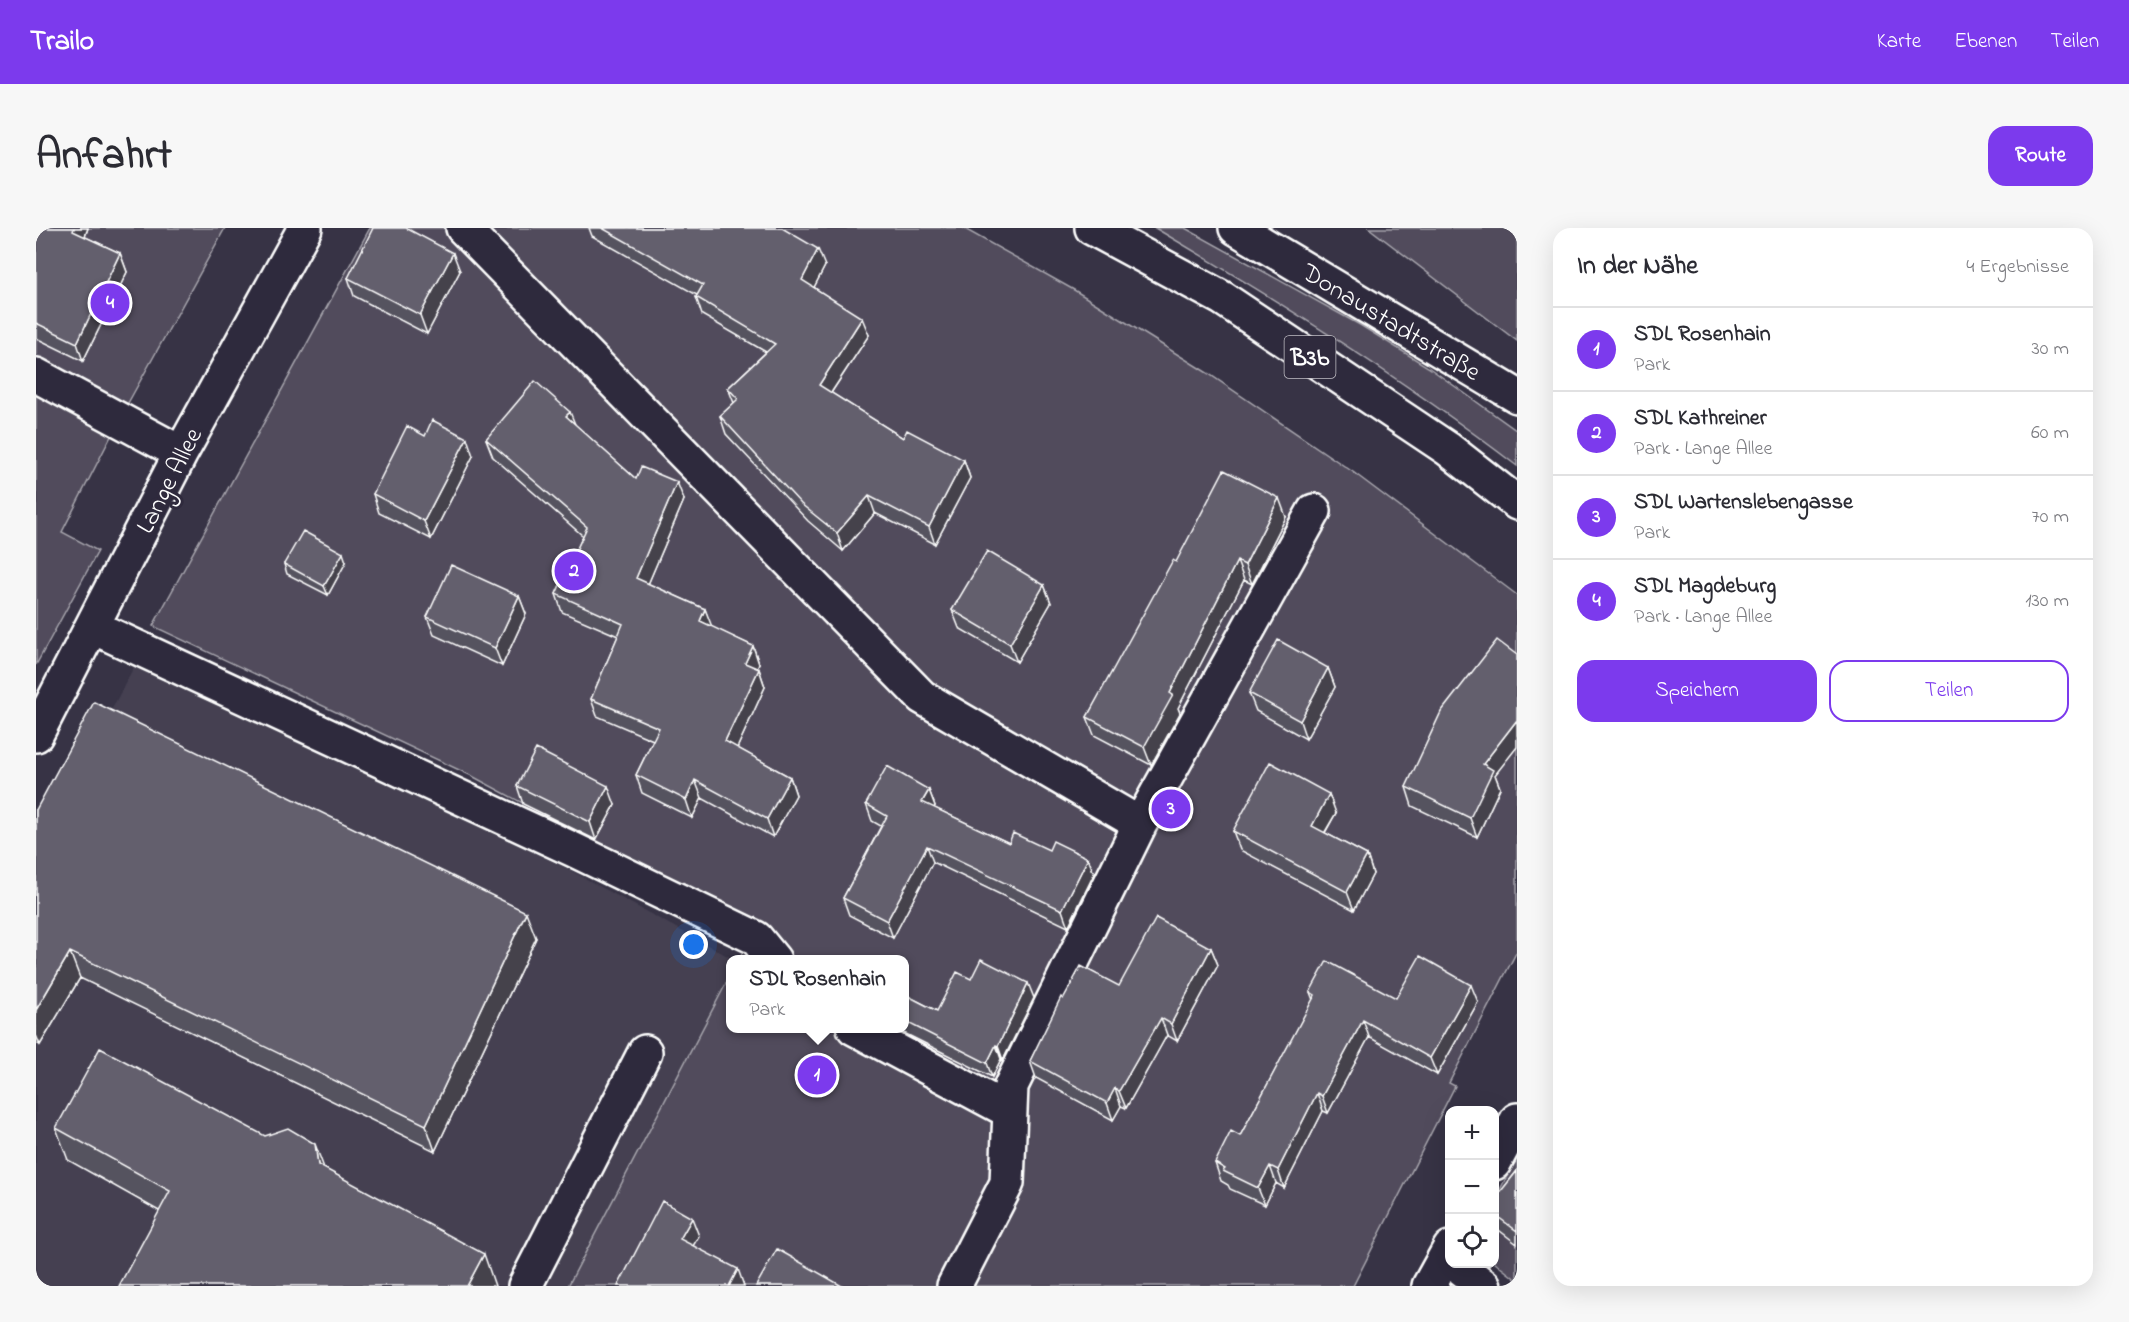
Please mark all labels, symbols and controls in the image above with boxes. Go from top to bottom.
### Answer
text: Trailo [30,22,94,63]
text: Karte [1877,27,1921,57]
text: Ebenen [1954,27,2017,57]
text: Teilen [2050,27,2099,57]
text: Anfahrt [36,126,172,187]
button: Route [1988,126,2093,186]
text: In der Nähe [1577,248,1698,286]
text: 4 Ergebnisse [1966,253,2069,282]
street label: Donaustadtstraße [1293,255,1488,392]
pin: 4 [90,280,130,326]
text: SDL Rosenhain [1634,319,1771,351]
text: 1 [1593,335,1600,364]
text: 30 m [2032,335,2069,364]
road number: B3b [1284,336,1336,378]
text: Park [1634,351,1670,380]
text: SDL Kathreiner [1634,403,1766,435]
text: 2 [1592,419,1601,448]
text: 60 m [2031,419,2069,448]
street label: Lange Allee [128,421,214,541]
text: Park · Lange Allee [1634,435,1772,464]
text: SDL Wartenslebengasse [1634,487,1853,519]
text: 3 [1592,503,1601,532]
text: 70 m [2032,503,2069,532]
text: Park [1634,519,1670,548]
pin: 2 [554,548,594,594]
text: SDL Magdeburg [1634,571,1776,603]
text: 4 [1592,587,1601,616]
text: 130 m [2025,587,2069,616]
text: Park · Lange Allee [1634,603,1772,632]
button: Speichern [1577,660,1817,722]
button: Teilen [1829,660,2069,722]
pin: 3 [1152,786,1190,832]
your location [679,930,708,959]
popup [726,955,909,1033]
text: SDL Rosenhain [749,964,886,996]
text: Park [749,996,785,1025]
pin: 1 [798,1052,836,1098]
map controls [1445,1106,1499,1268]
button: + [1445,1106,1499,1160]
button: − [1445,1160,1499,1214]
button: locate [1445,1214,1499,1268]

